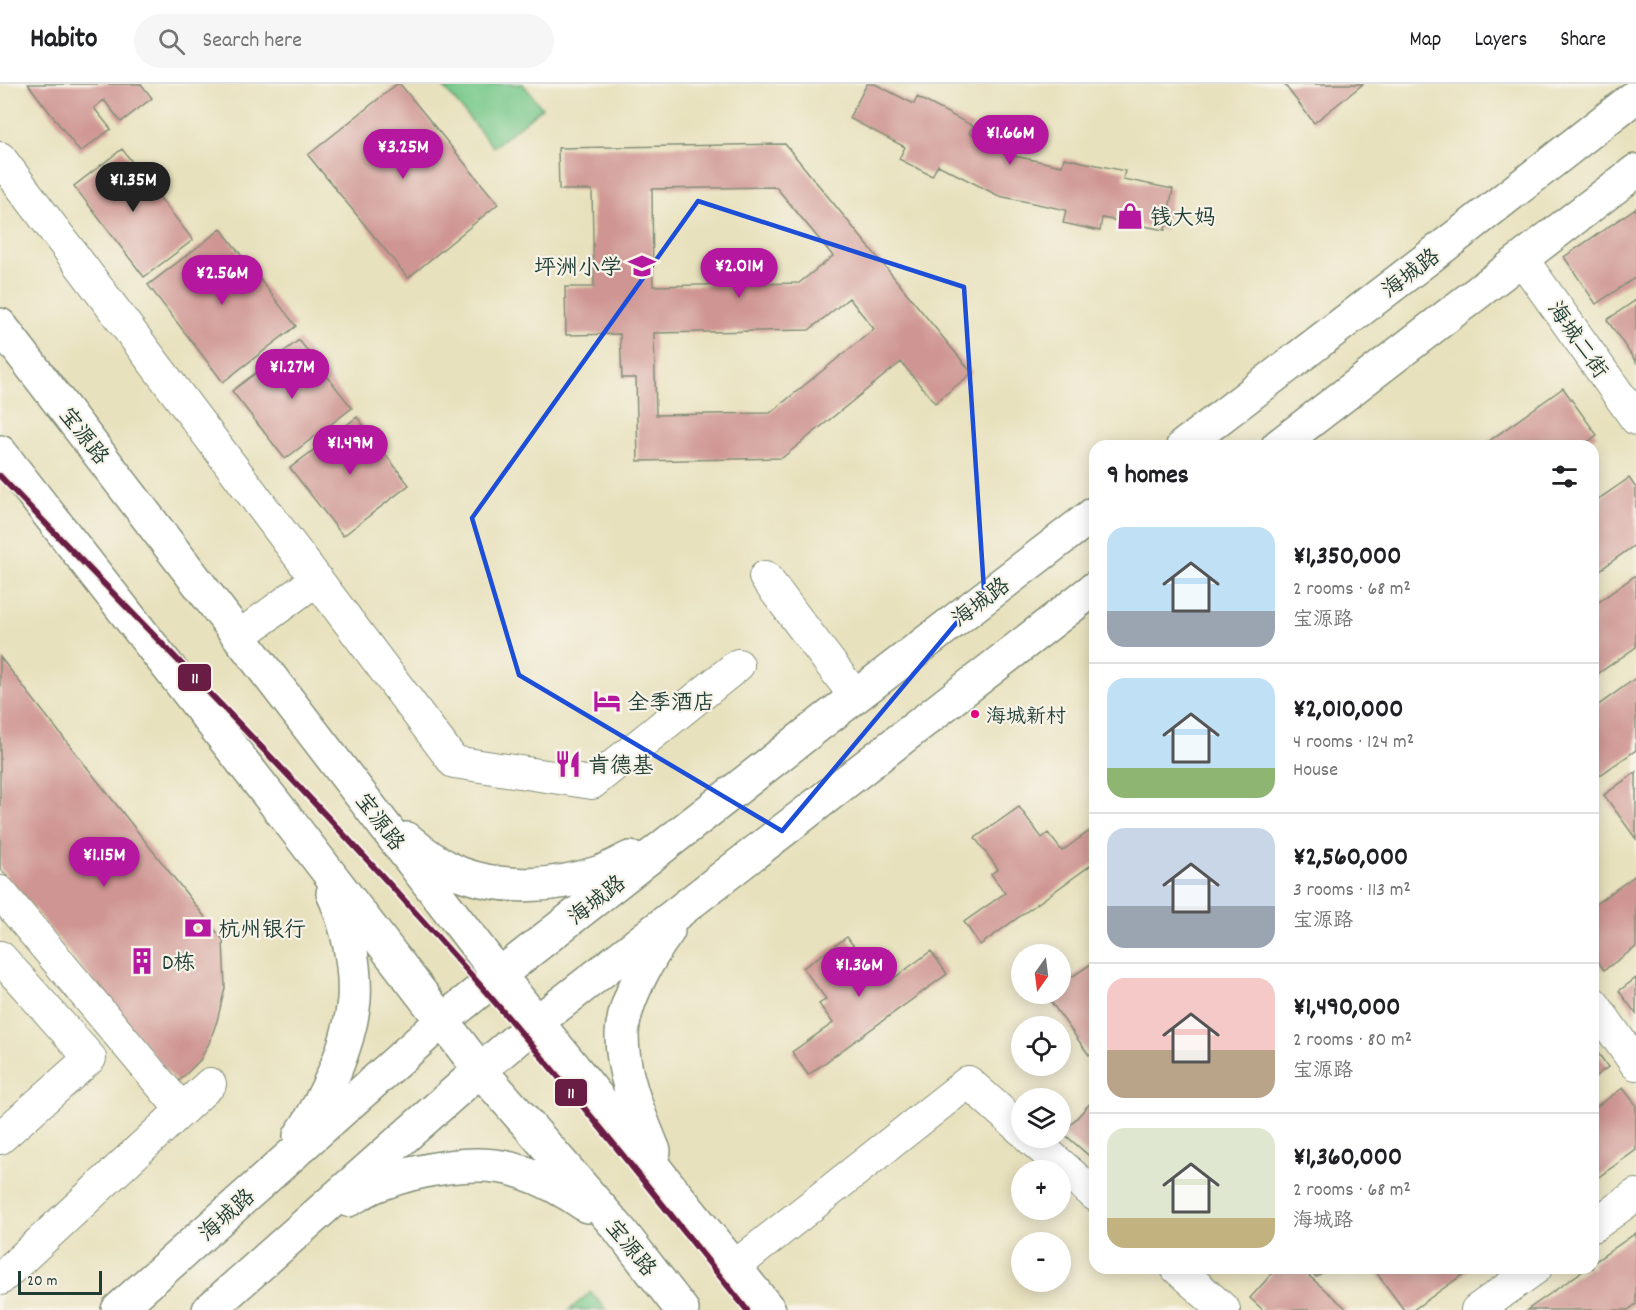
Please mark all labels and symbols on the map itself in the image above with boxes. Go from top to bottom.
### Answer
pin: ¥1.66M [961,115,1059,166]
pin: ¥3.25M [354,129,452,180]
pin: ¥1.35M [84,162,182,213]
shop icon: 钱大妈 [1115,201,1145,231]
place label: 钱大妈 [1150,204,1216,235]
street label: 海城路 [1376,243,1448,307]
pin: ¥2.01M [690,248,788,299]
school or university icon: 坪洲小学 [627,251,657,281]
place label: 坪洲小学 [534,254,622,285]
pin: ¥2.56M [173,255,271,306]
street label: 海城二街 [1538,296,1614,386]
pin: ¥1.27M [243,349,341,400]
street label: 宝源路 [50,402,115,473]
pin: ¥1.49M [301,425,399,476]
street label: 海城路 [946,572,1018,636]
line badge: 11 [177,663,212,692]
text: 11 [191,668,199,691]
hotel icon: 全季酒店 [592,686,622,716]
place label: 全季酒店 [627,689,715,720]
place label: 海城新村 [986,704,1066,732]
marker: 海城新村 [969,708,981,720]
restaurant icon: 肯德基 [553,749,583,779]
place label: 肯德基 [588,752,654,783]
street label: 宝源路 [346,787,410,859]
pin: ¥1.15M [55,837,153,888]
street label: 海城路 [563,869,634,934]
bank icon: 杭州银行 [183,913,213,943]
place label: 杭州银行 [218,916,306,947]
north arrow [1011,944,1071,1004]
building icon: D栋 [127,946,157,976]
pin: ¥1.36M [810,947,908,998]
place label: D栋 [162,949,195,980]
line badge: 11 [554,1078,588,1107]
text: 11 [567,1083,575,1106]
street label: 海城路 [193,1183,263,1250]
street label: 宝源路 [596,1214,662,1285]
scale bar [18,1268,102,1296]

